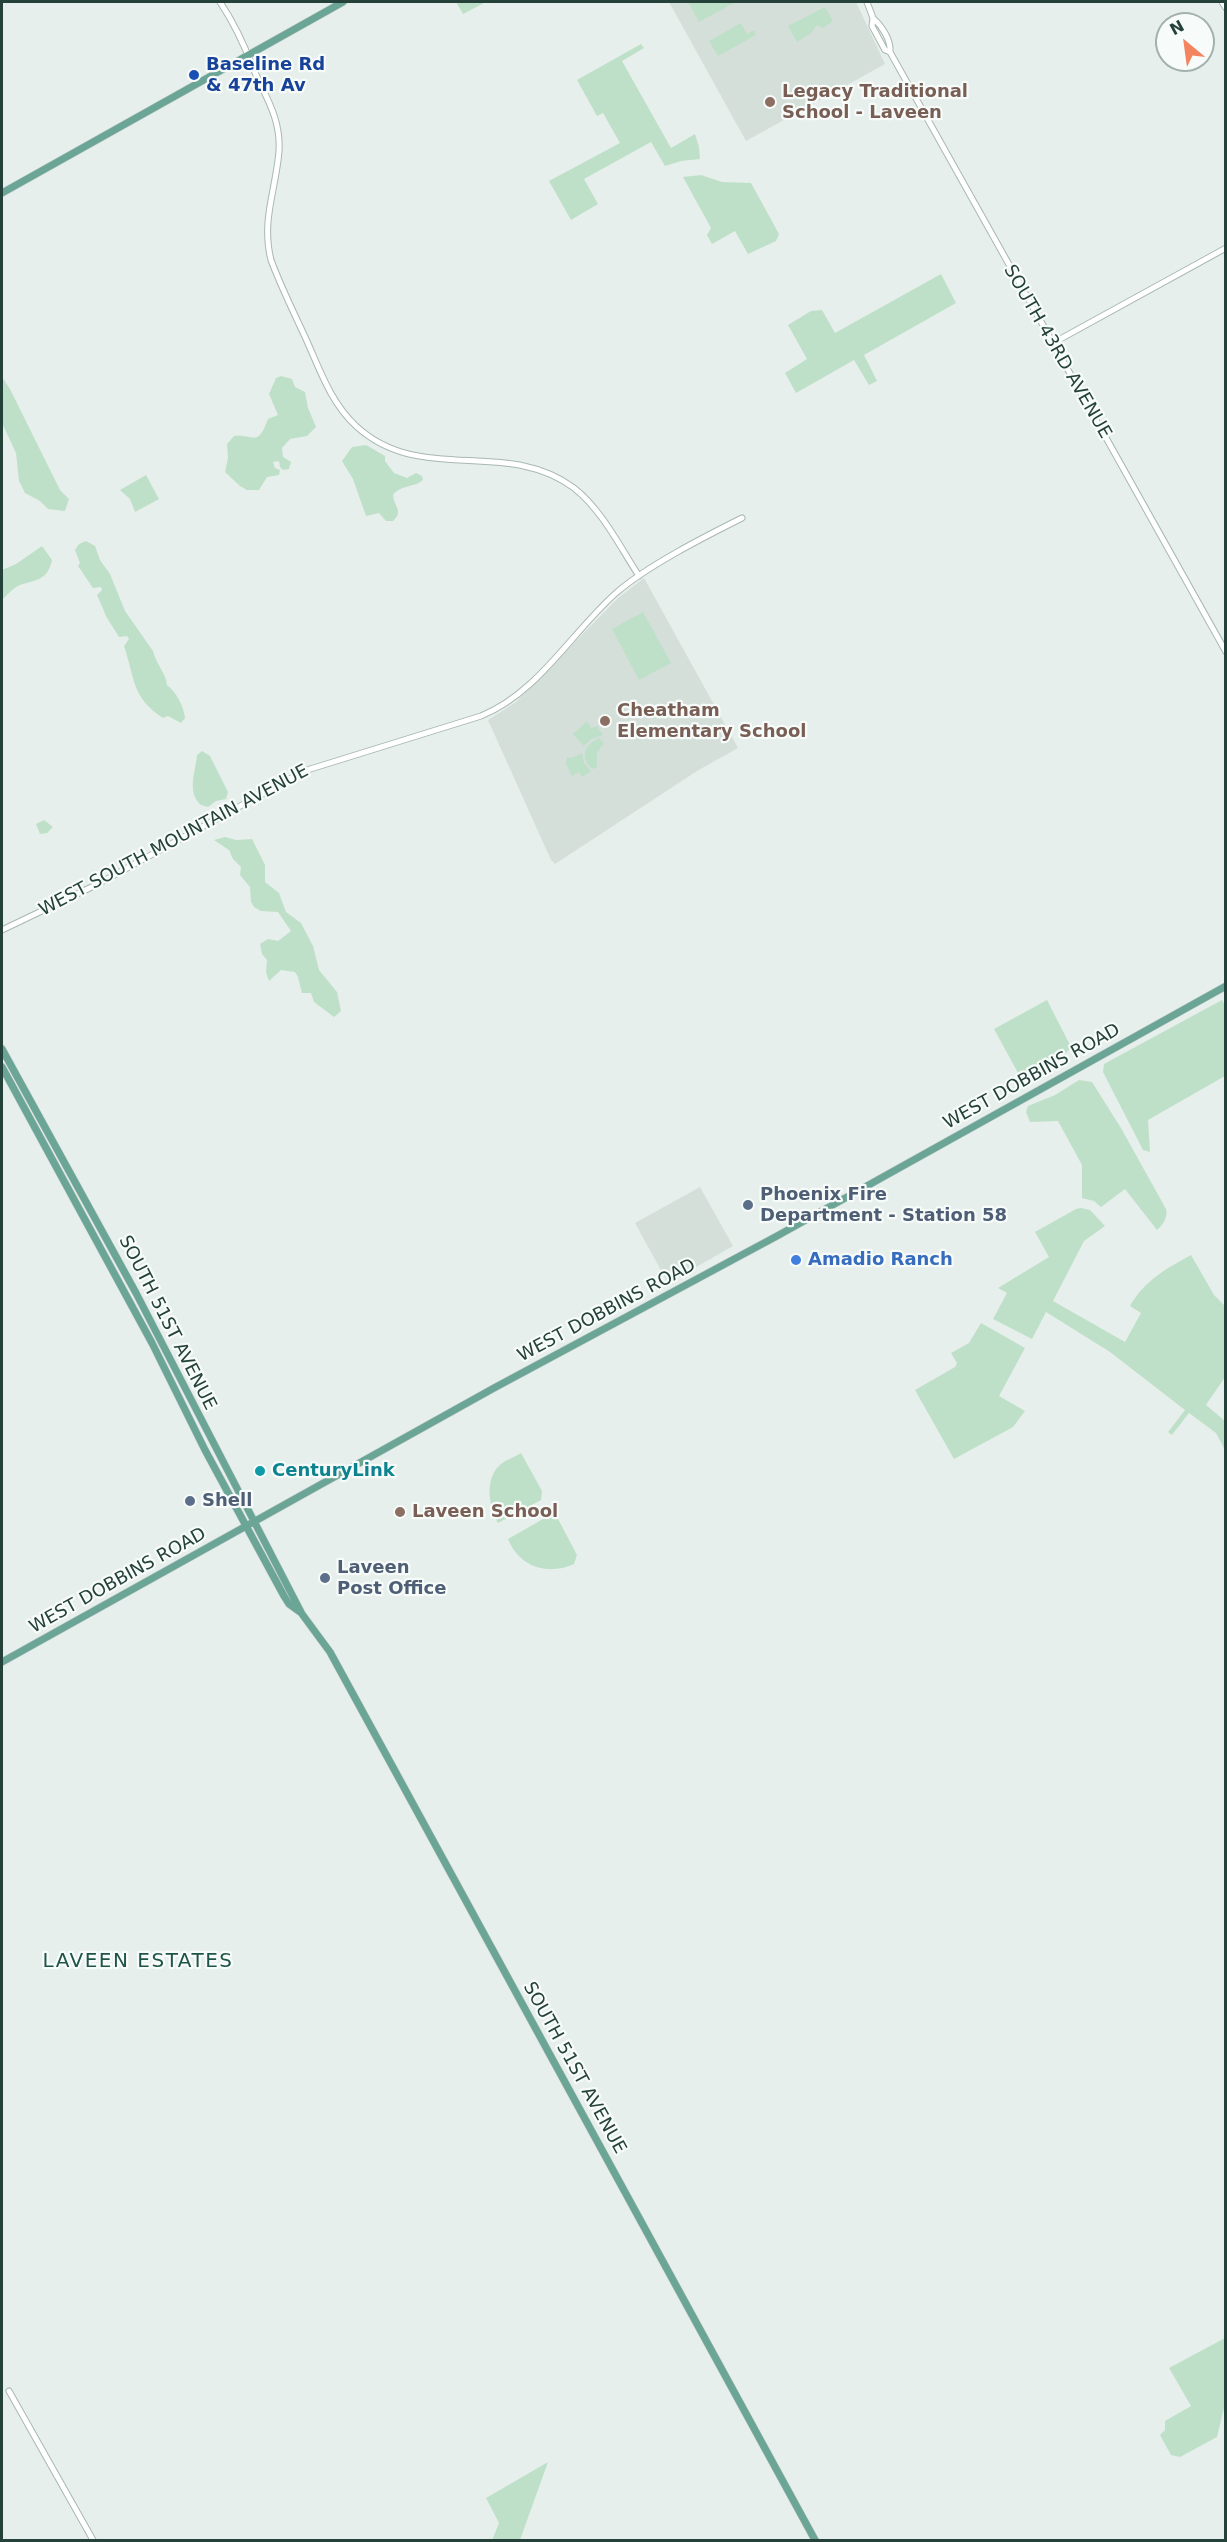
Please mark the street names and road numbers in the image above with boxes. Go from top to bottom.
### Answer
street label: SOUTH 43RD AVENUE [998,261,1116,443]
street label: WEST SOUTH MOUNTAIN AVENUE [36,761,312,921]
street label: WEST DOBBINS ROAD [940,1019,1124,1135]
street label: SOUTH 51ST AVENUE [114,1232,220,1414]
street label: WEST DOBBINS ROAD [514,1255,700,1367]
street label: WEST DOBBINS ROAD [26,1523,210,1639]
street label: SOUTH 51ST AVENUE [518,1978,630,2158]

